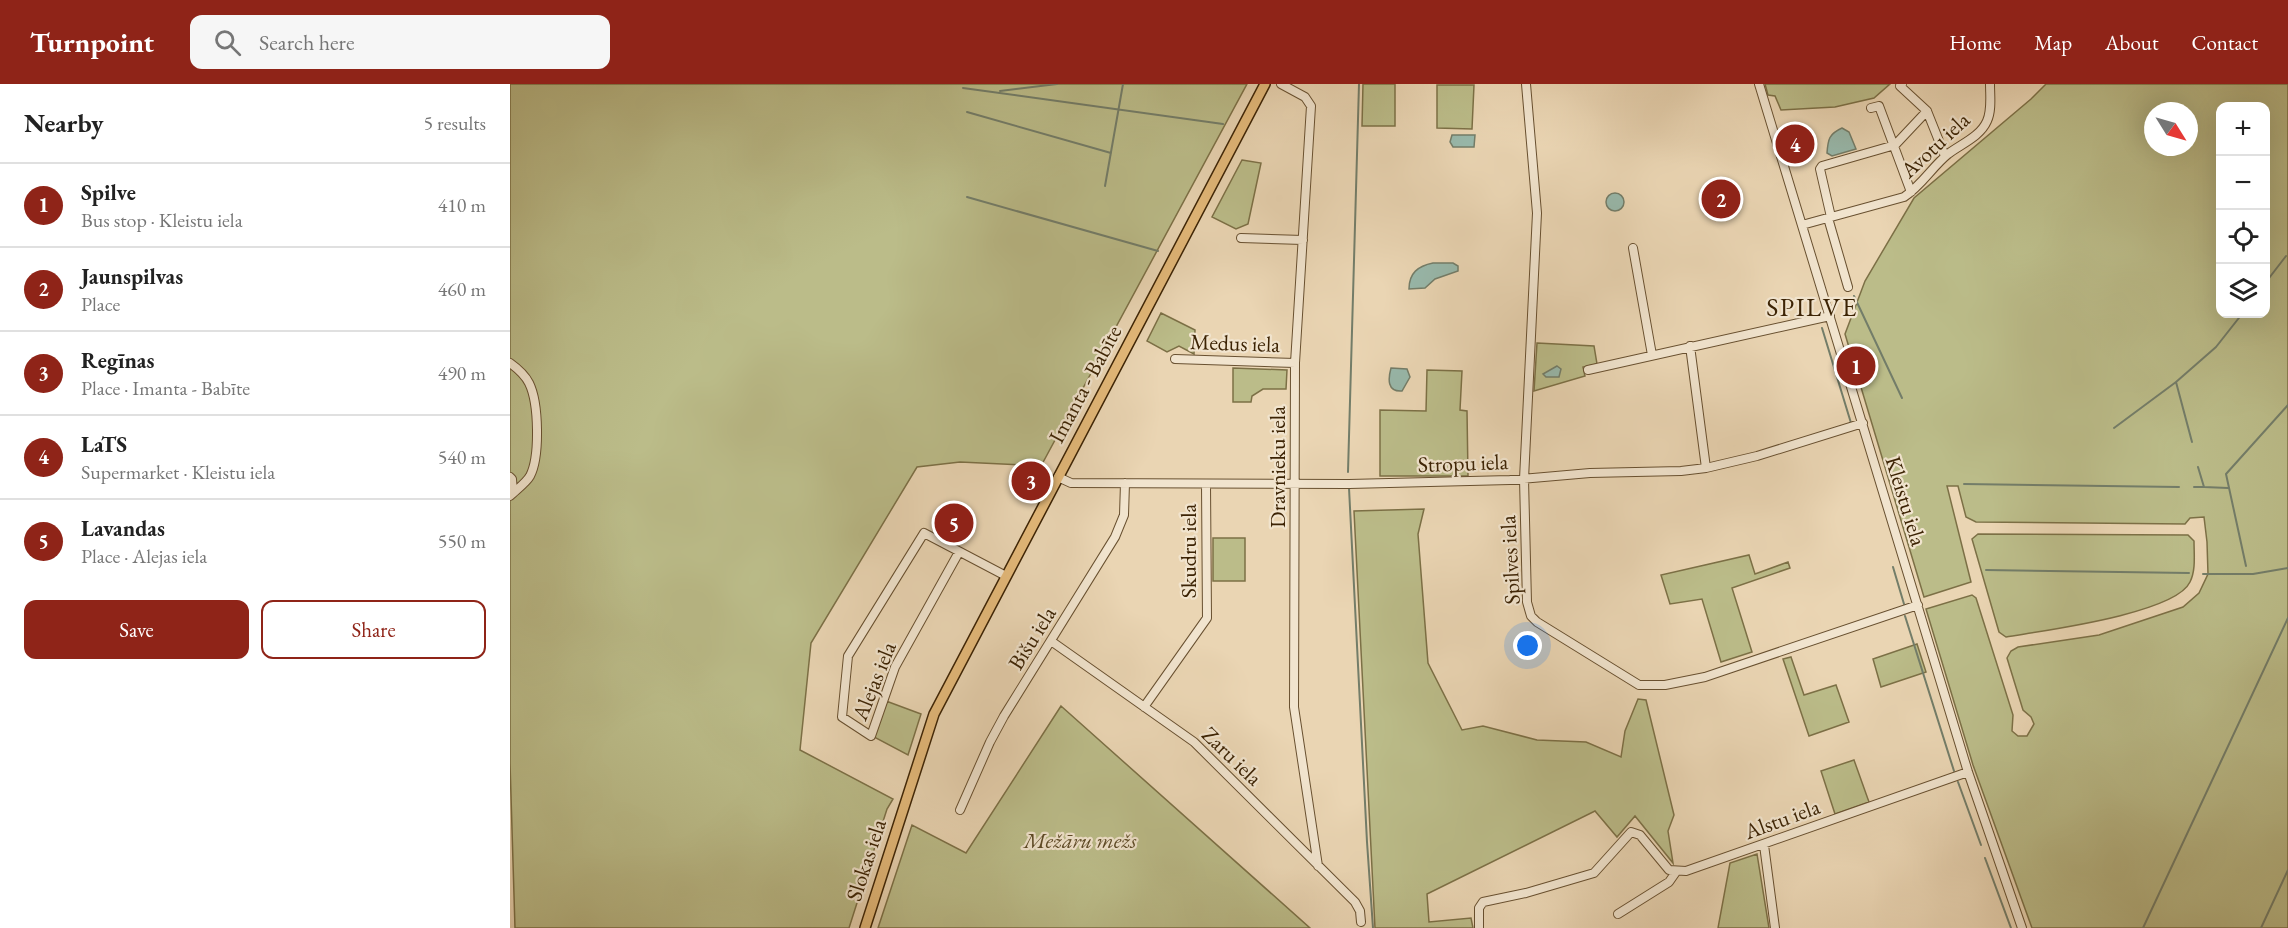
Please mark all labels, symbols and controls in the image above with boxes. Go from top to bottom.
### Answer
search box [190,15,610,69]
text: Turnpoint [30,24,154,60]
icon: search [211,26,244,59]
text: Search here [259,28,355,57]
text: Home [1949,29,2001,56]
text: Map [2034,29,2072,56]
text: About [2105,29,2158,56]
text: Contact [2191,29,2258,56]
north arrow [2144,102,2198,156]
map controls [2216,102,2270,318]
button: + [2216,102,2270,156]
street label: Avotu iela [1893,105,1976,185]
text: Nearby [24,106,104,140]
text: 5 results [423,110,486,136]
pin: 4 [1776,122,1814,166]
button: − [2216,156,2270,210]
pin: 2 [1702,176,1740,222]
text: Spilve [81,178,136,207]
text: 1 [38,192,49,218]
text: 410 m [438,192,486,218]
text: Bus stop · Kleistu iela [81,207,243,233]
button: locate [2216,210,2270,264]
text: Jaunspilvas [81,262,183,291]
button: layers [2216,264,2270,318]
text: 2 [38,276,49,302]
text: 460 m [438,276,486,302]
district label: SPILVE [1766,290,1858,324]
text: Place [81,291,120,317]
street label: Imanta - Babīte [1042,320,1128,448]
street label: Medus iela [1190,327,1281,359]
pin: 1 [1836,344,1876,388]
text: Regīnas [81,346,154,375]
text: 3 [38,360,49,386]
text: 490 m [438,360,486,386]
text: Place · Imanta - Babīte [81,375,250,401]
street label: Dravnieku iela [1263,406,1292,528]
text: LaTS [81,430,127,459]
text: 4 [38,444,49,470]
text: 540 m [438,444,486,470]
street label: Stropu iela [1417,447,1509,479]
street label: Kleistu iela [1879,453,1933,550]
pin: 3 [1012,458,1050,504]
text: Supermarket · Kleistu iela [81,459,275,485]
pin: 5 [934,500,974,546]
street label: Skudru iela [1174,503,1203,598]
text: Lavandas [81,514,165,543]
street label: Spilves iela [1493,514,1527,605]
text: 5 [38,528,49,554]
text: 550 m [438,528,486,554]
text: Place · Alejas iela [81,543,207,569]
button: Save [24,600,249,659]
button: Share [261,600,486,659]
street label: Bišu iela [1001,601,1063,675]
your location [1513,631,1542,660]
street label: Alejas iela [845,637,903,726]
street label: Zaru iela [1196,720,1269,792]
street label: Alstu iela [1739,792,1824,846]
street label: Slokas iela [839,815,893,905]
park label: Mežāru mežs [1022,826,1137,855]

